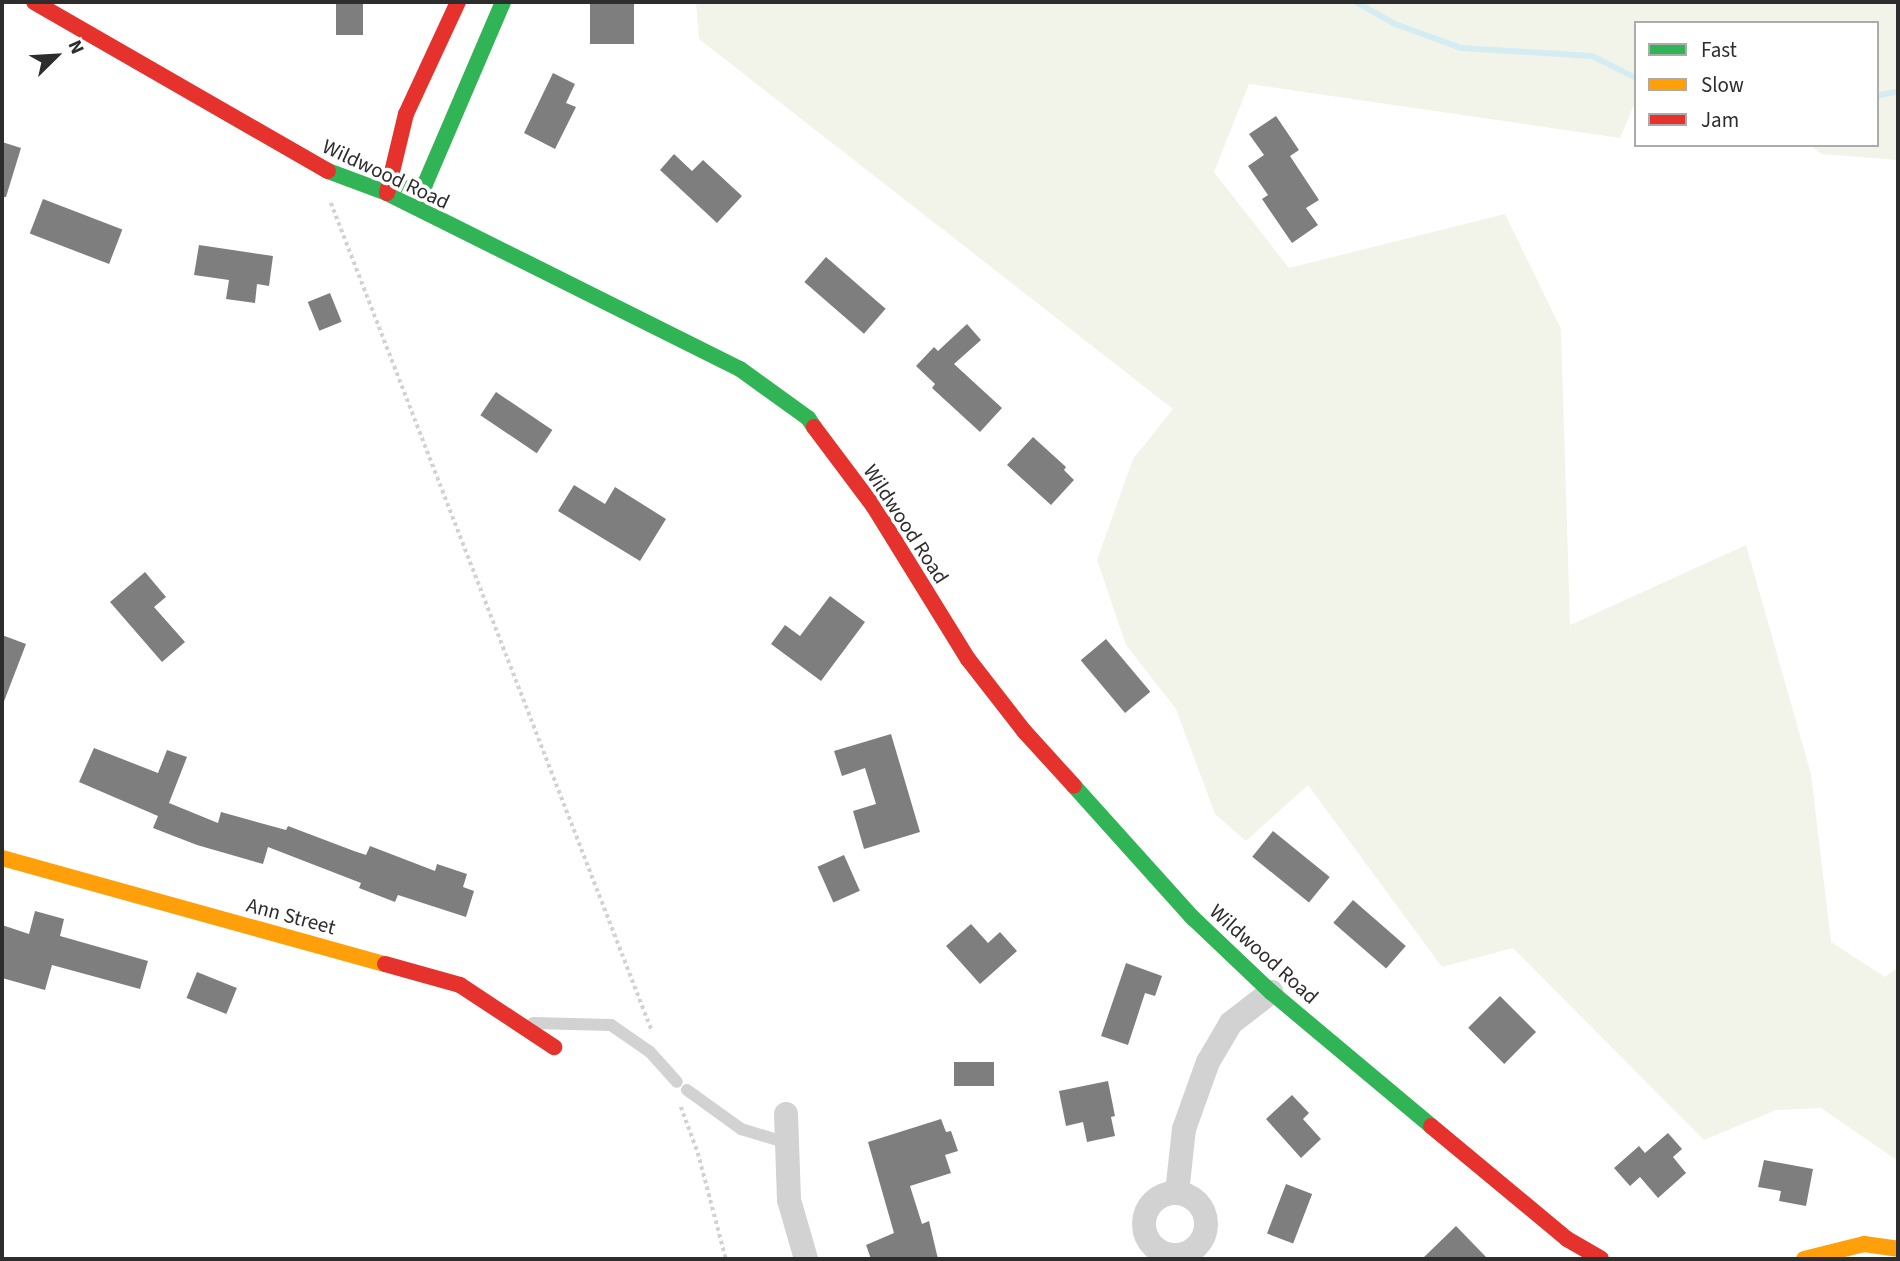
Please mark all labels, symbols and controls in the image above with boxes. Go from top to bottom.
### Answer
north arrow [21,21,91,91]
legend [1634,21,1879,147]
text: Fast [1701,35,1737,65]
text: N [61,36,91,59]
text: Slow [1701,70,1744,100]
text: Jam [1701,105,1739,135]
street label: Wildwood Road [318,134,454,214]
street label: Wildwood Road [858,460,954,588]
street label: Ann Street [244,892,338,940]
street label: Wildwood Road [1205,899,1323,1009]

